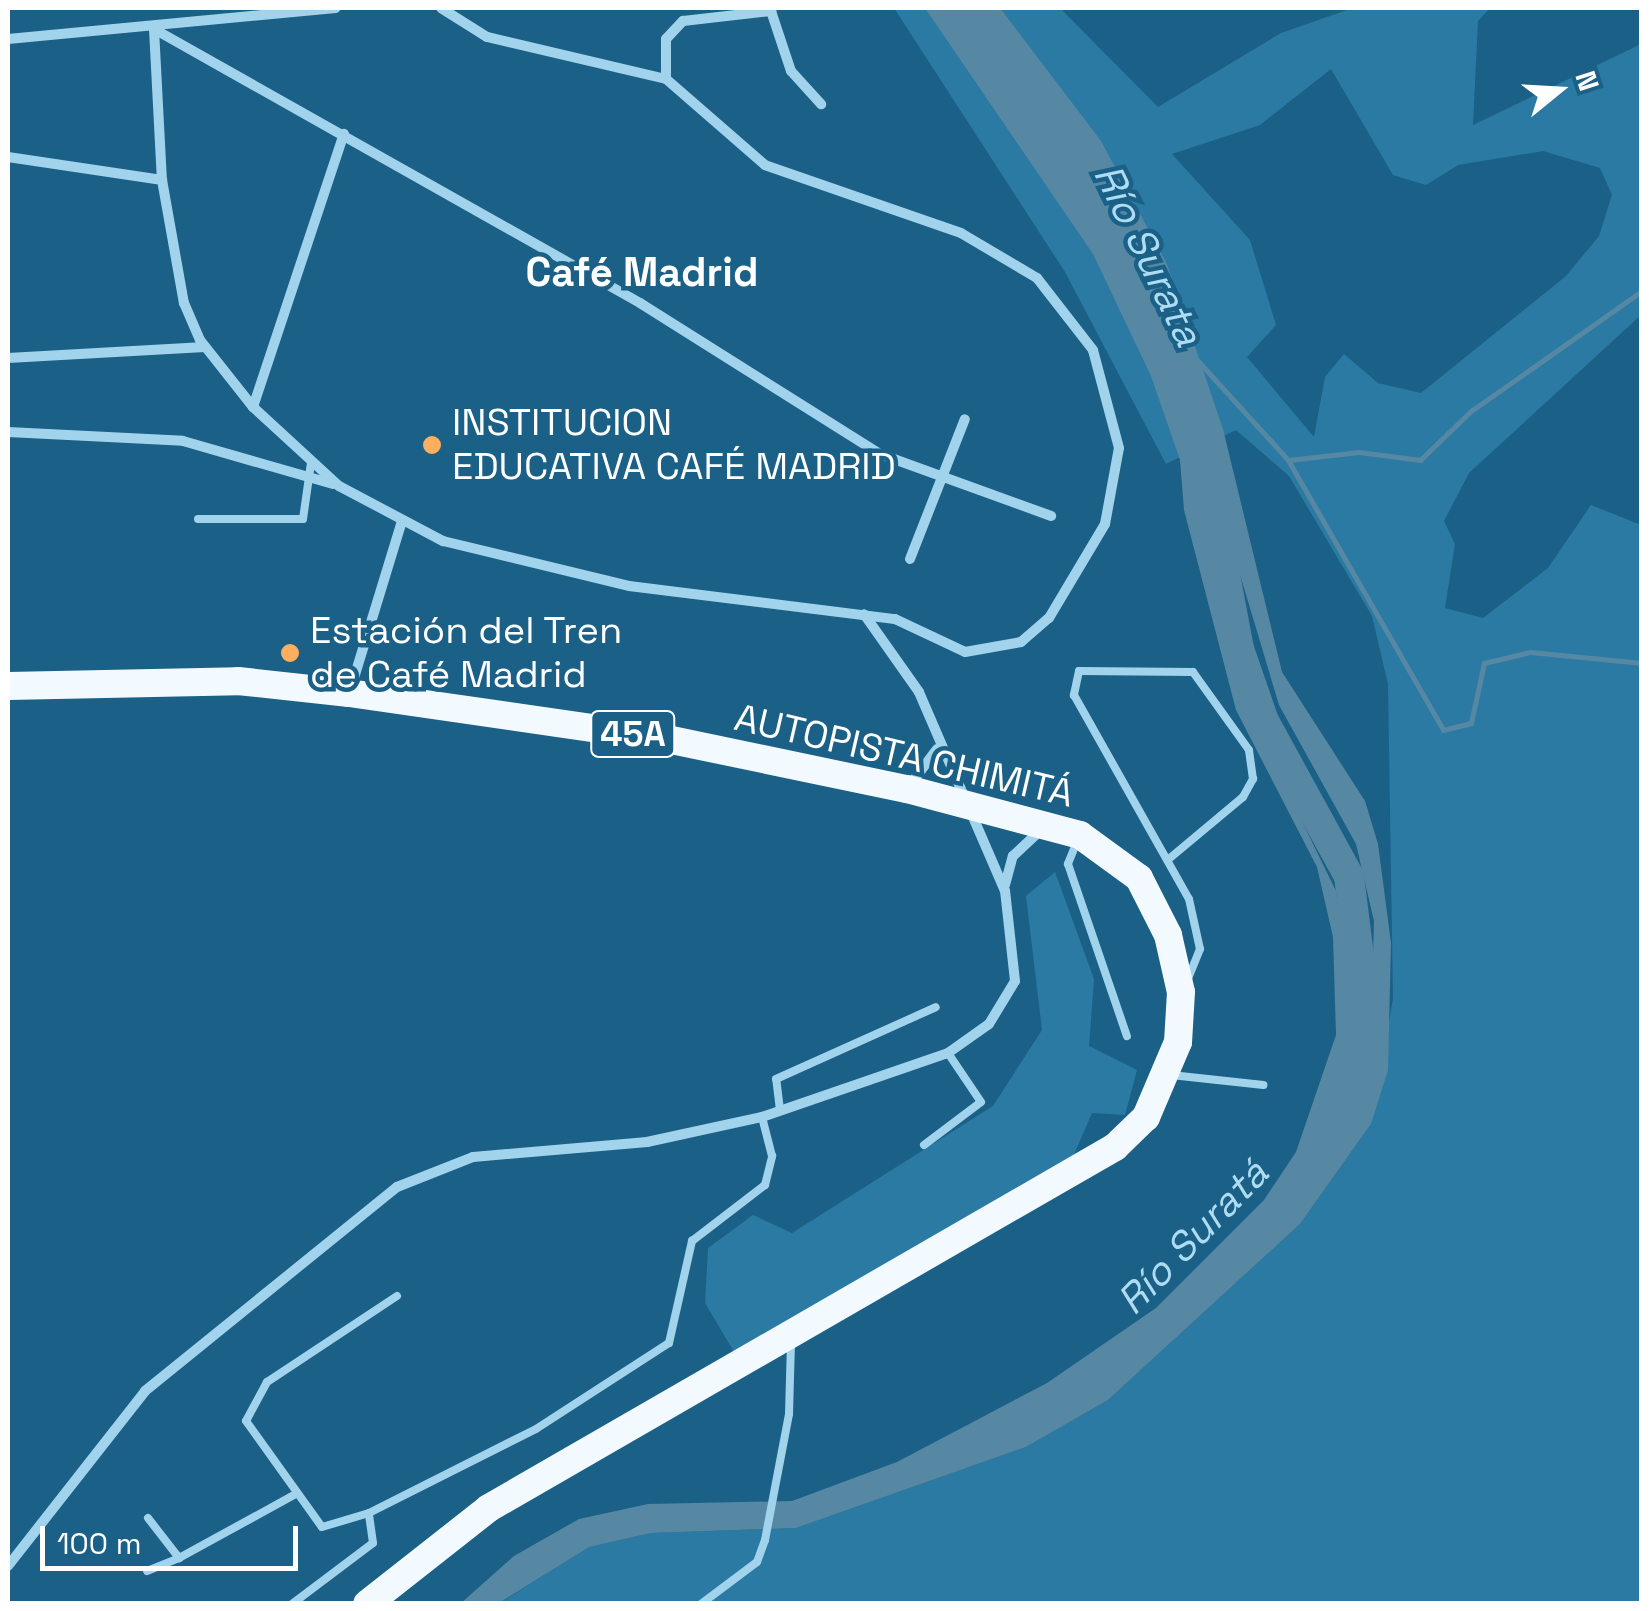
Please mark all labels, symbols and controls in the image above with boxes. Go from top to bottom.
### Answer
north arrow [1509,40,1609,140]
text: N [1568,66,1608,95]
water label: Río Surata [1083,156,1213,354]
district label: Café Madrid [526,249,758,297]
place label: INSTITUCION EDUCATIVA CAFÉ MADRID [452,400,896,489]
marker: INSTITUCION EDUCATIVA CAFÉ MADRID [421,434,443,456]
place label: Estación del Tren de Café Madrid [310,608,623,698]
marker: Estación del Tren de Café Madrid [279,642,301,664]
street label: AUTOPISTA CHIMITÁ [730,695,1078,817]
road number: 45A [588,704,678,764]
water label: Río Suratá [1108,1150,1278,1324]
scale bar [45,1506,302,1568]
text: 100 m [57,1524,142,1563]

